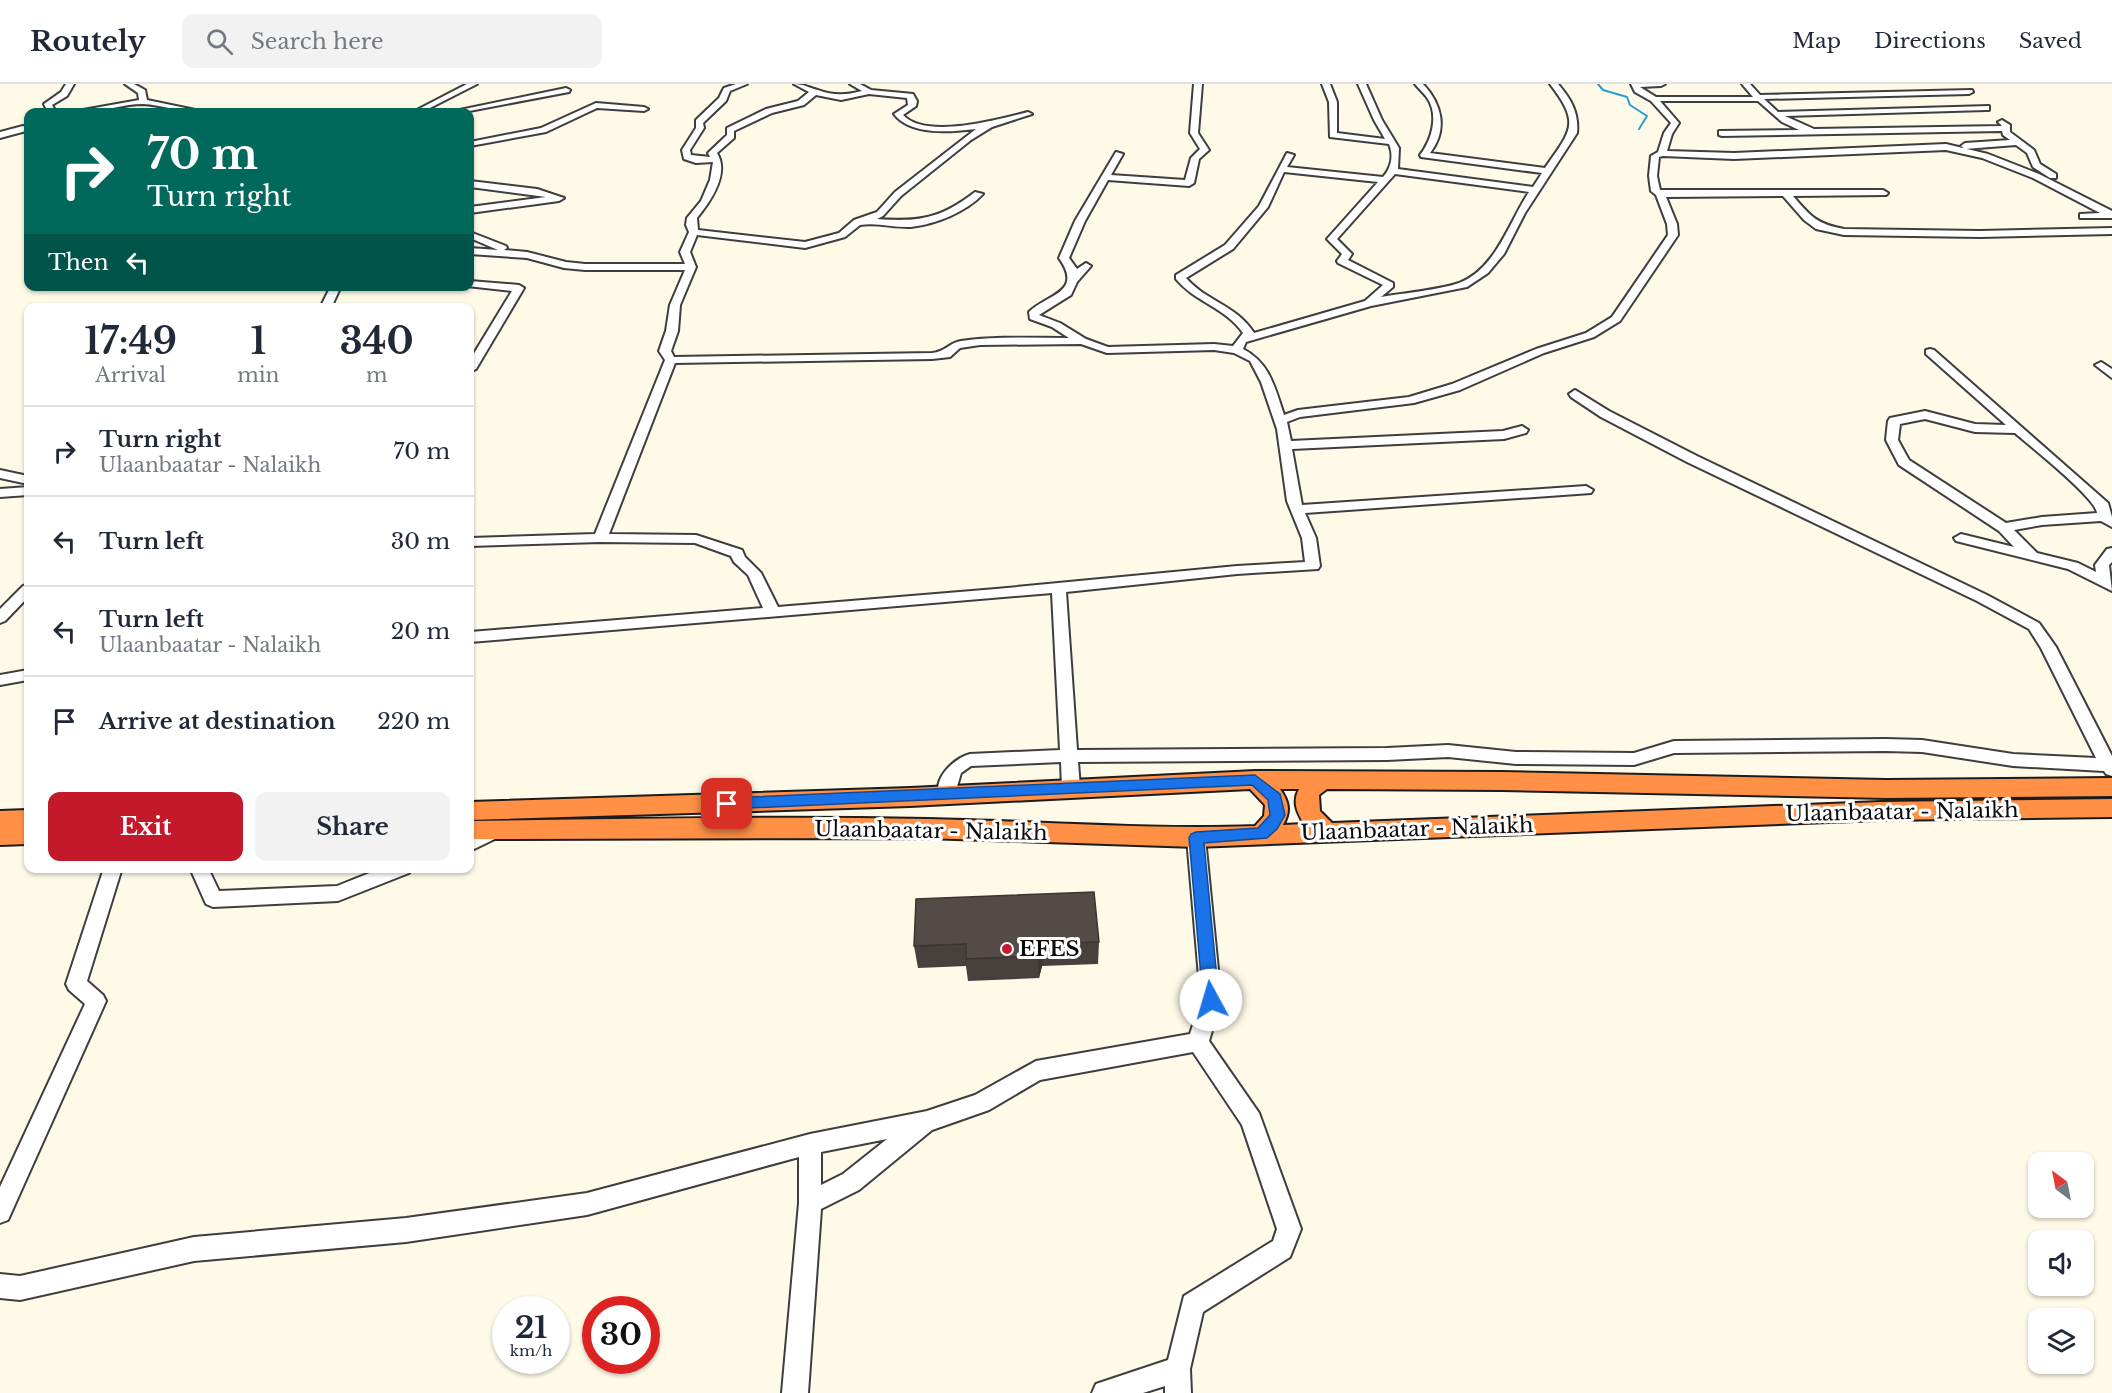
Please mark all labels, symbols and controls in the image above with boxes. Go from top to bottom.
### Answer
search box [182,14,602,68]
text: Routely [30,24,146,59]
icon: search [203,25,236,58]
text: Search here [251,28,384,55]
text: Map [1792,28,1841,54]
text: Directions [1874,28,1986,54]
text: Saved [2019,28,2082,54]
text: 70 m [147,128,258,180]
icon: right [48,132,126,210]
text: Turn right [147,180,291,213]
icon: left [121,246,154,279]
text: Then [48,249,109,276]
text: 17:49 [84,319,177,364]
text: 1 [250,319,266,364]
text: 340 [340,319,414,364]
text: Arrival [95,363,166,387]
text: min [237,363,279,387]
text: m [366,363,387,387]
text: Turn right [99,426,221,453]
icon: right [48,435,81,468]
text: 70 m [393,438,450,465]
text: Ulaanbaatar - Nalaikh [99,453,321,477]
icon: left [48,525,81,558]
text: Turn left [99,528,204,555]
text: 30 m [391,528,450,555]
text: Turn left [99,606,204,633]
icon: left [48,615,81,648]
text: 20 m [391,618,450,645]
text: Ulaanbaatar - Nalaikh [99,633,321,657]
icon: arrive [48,705,81,738]
text: Arrive at destination [99,708,336,735]
text: 220 m [377,708,450,735]
pin [701,778,752,829]
icon: arrive [710,787,743,820]
button: Exit [48,792,243,861]
button: Share [255,792,450,861]
street label: Ulaanbaatar - Nalaikh [1785,797,2019,827]
street label: Ulaanbaatar - Nalaikh [1300,812,1534,846]
street label: Ulaanbaatar - Nalaikh [814,816,1048,846]
place label: EFES [1019,936,1079,962]
marker: EFES [1000,942,1014,956]
position arrow [1179,968,1243,1032]
north arrow [2028,1152,2094,1218]
map controls [2028,1152,2094,1374]
button: sound [2028,1230,2094,1296]
speed limit sign: 30 [582,1296,660,1374]
button: layers [2028,1308,2094,1374]
text: 21 [515,1309,547,1346]
text: km/h [510,1341,552,1360]

